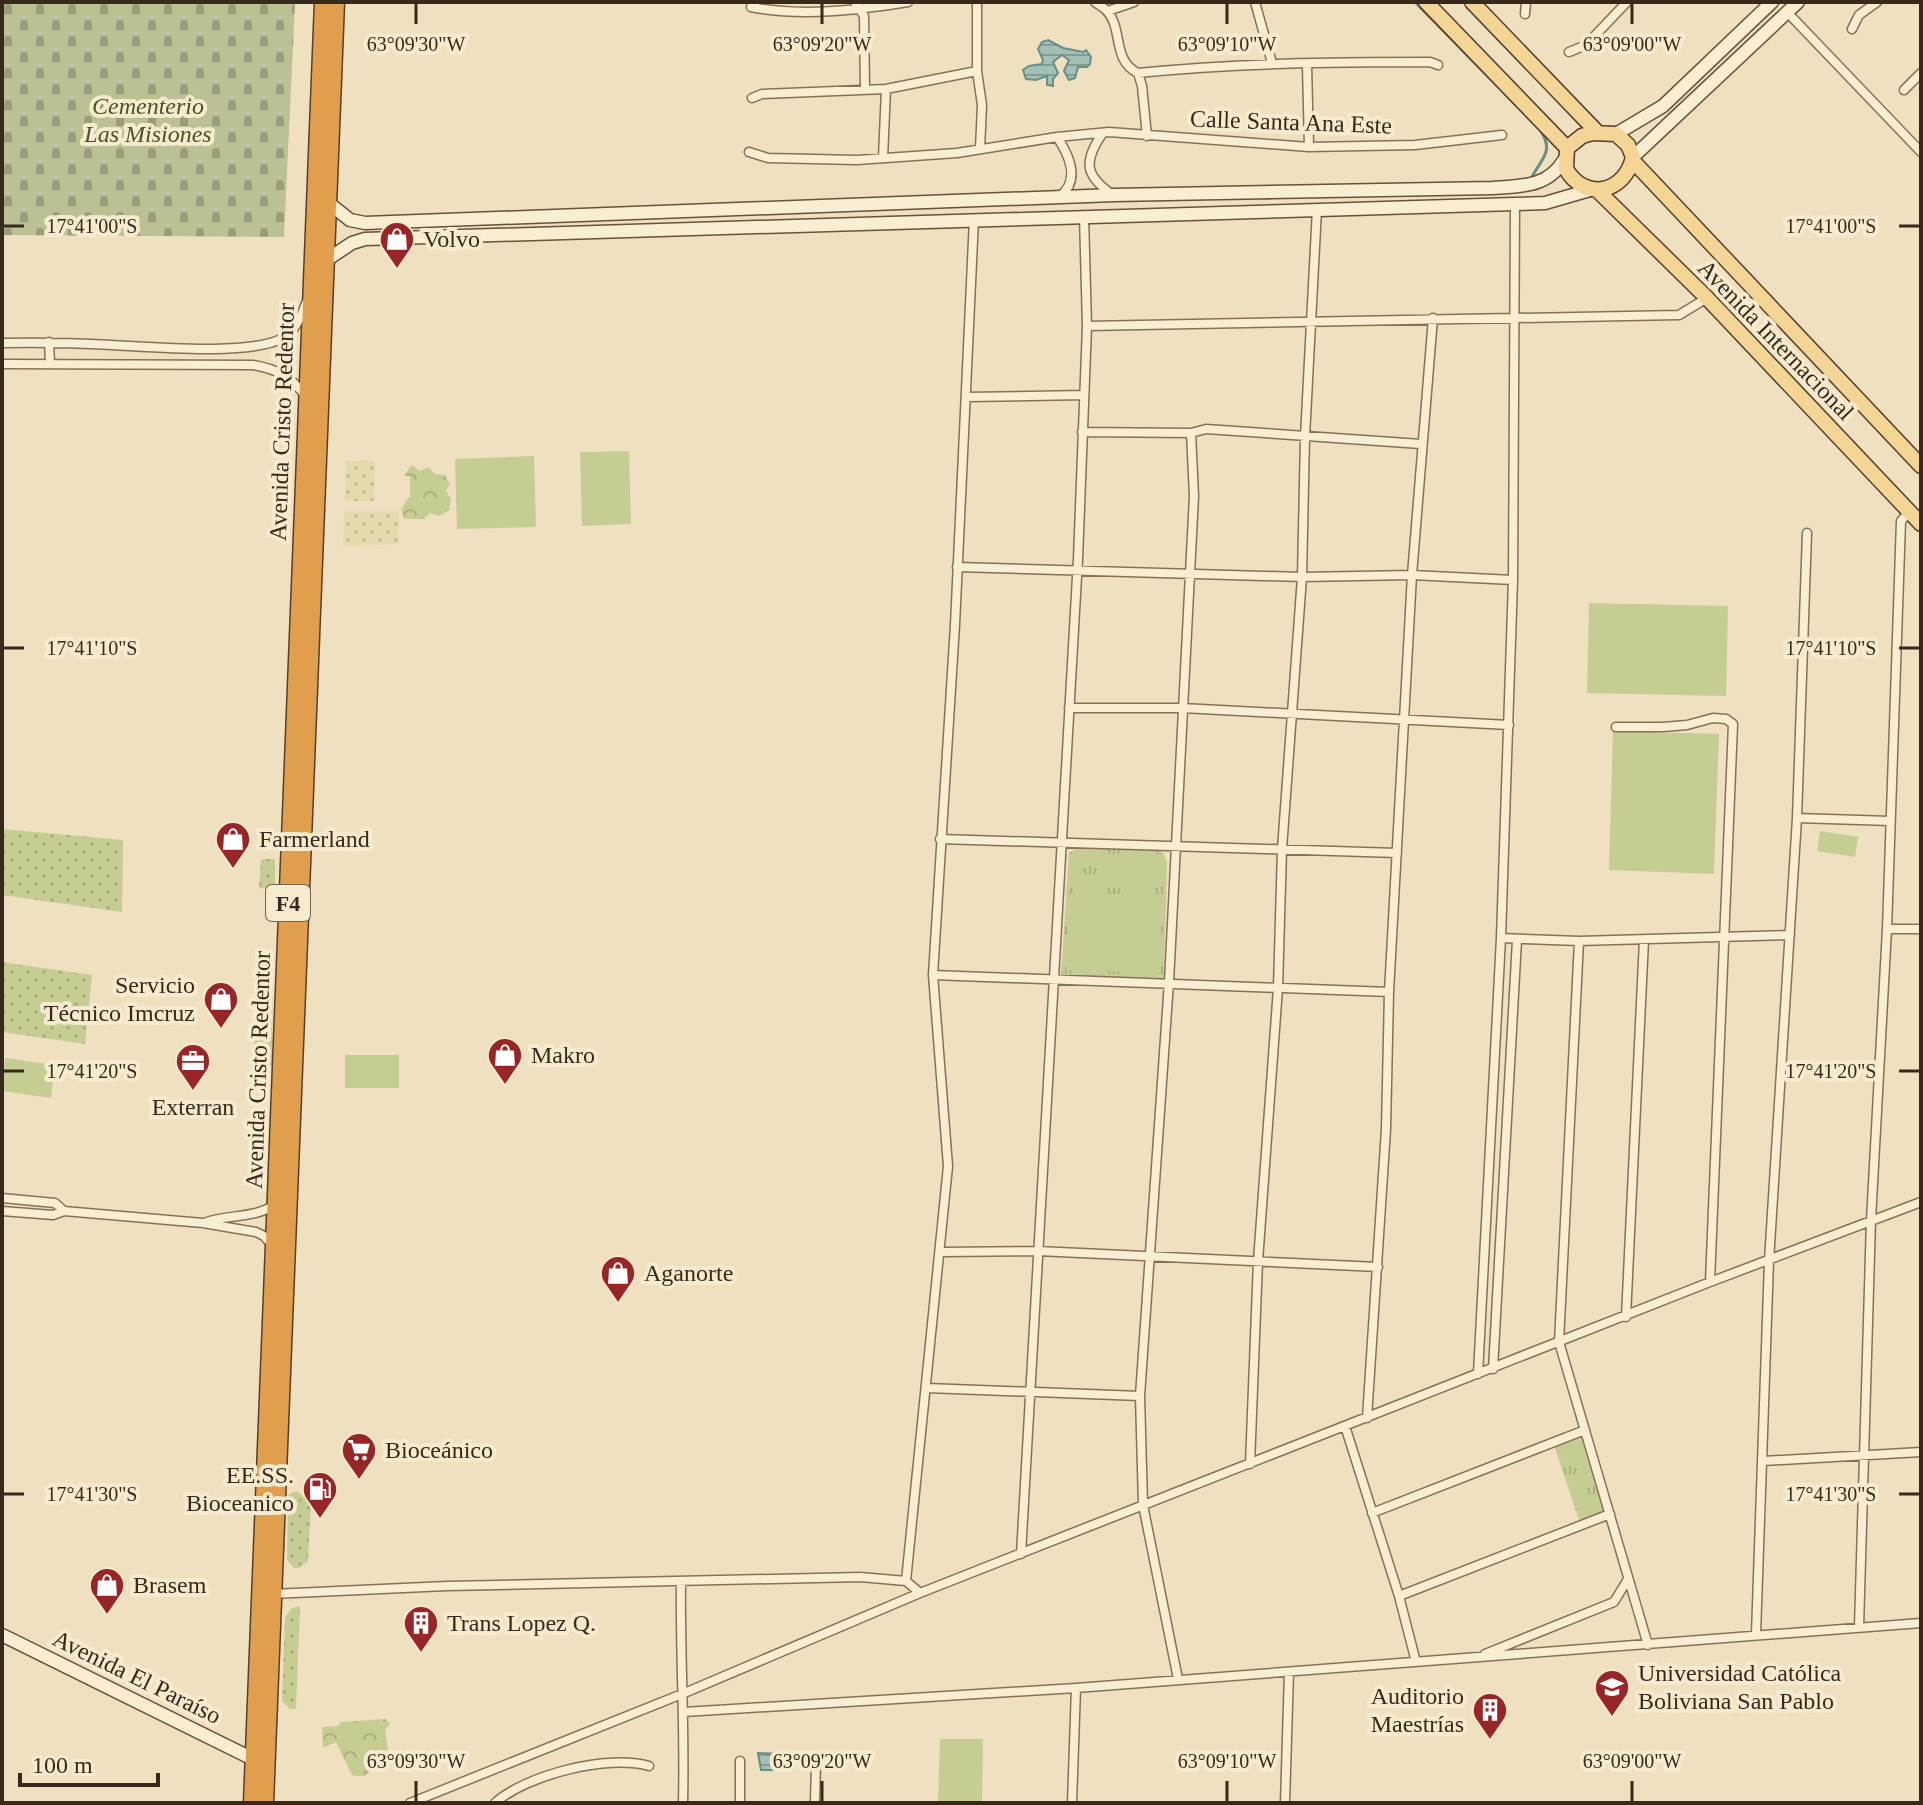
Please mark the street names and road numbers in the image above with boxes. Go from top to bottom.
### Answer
street label: Calle Santa Ana Este [1190,105,1392,139]
street label: Avenida Internacional [1693,255,1859,426]
street label: Avenida Cristo Redentor [265,303,299,541]
road number: F4 [266,885,310,921]
street label: Avenida Cristo Redentor [241,951,275,1189]
street label: Avenida El Paraíso [49,1625,225,1729]

